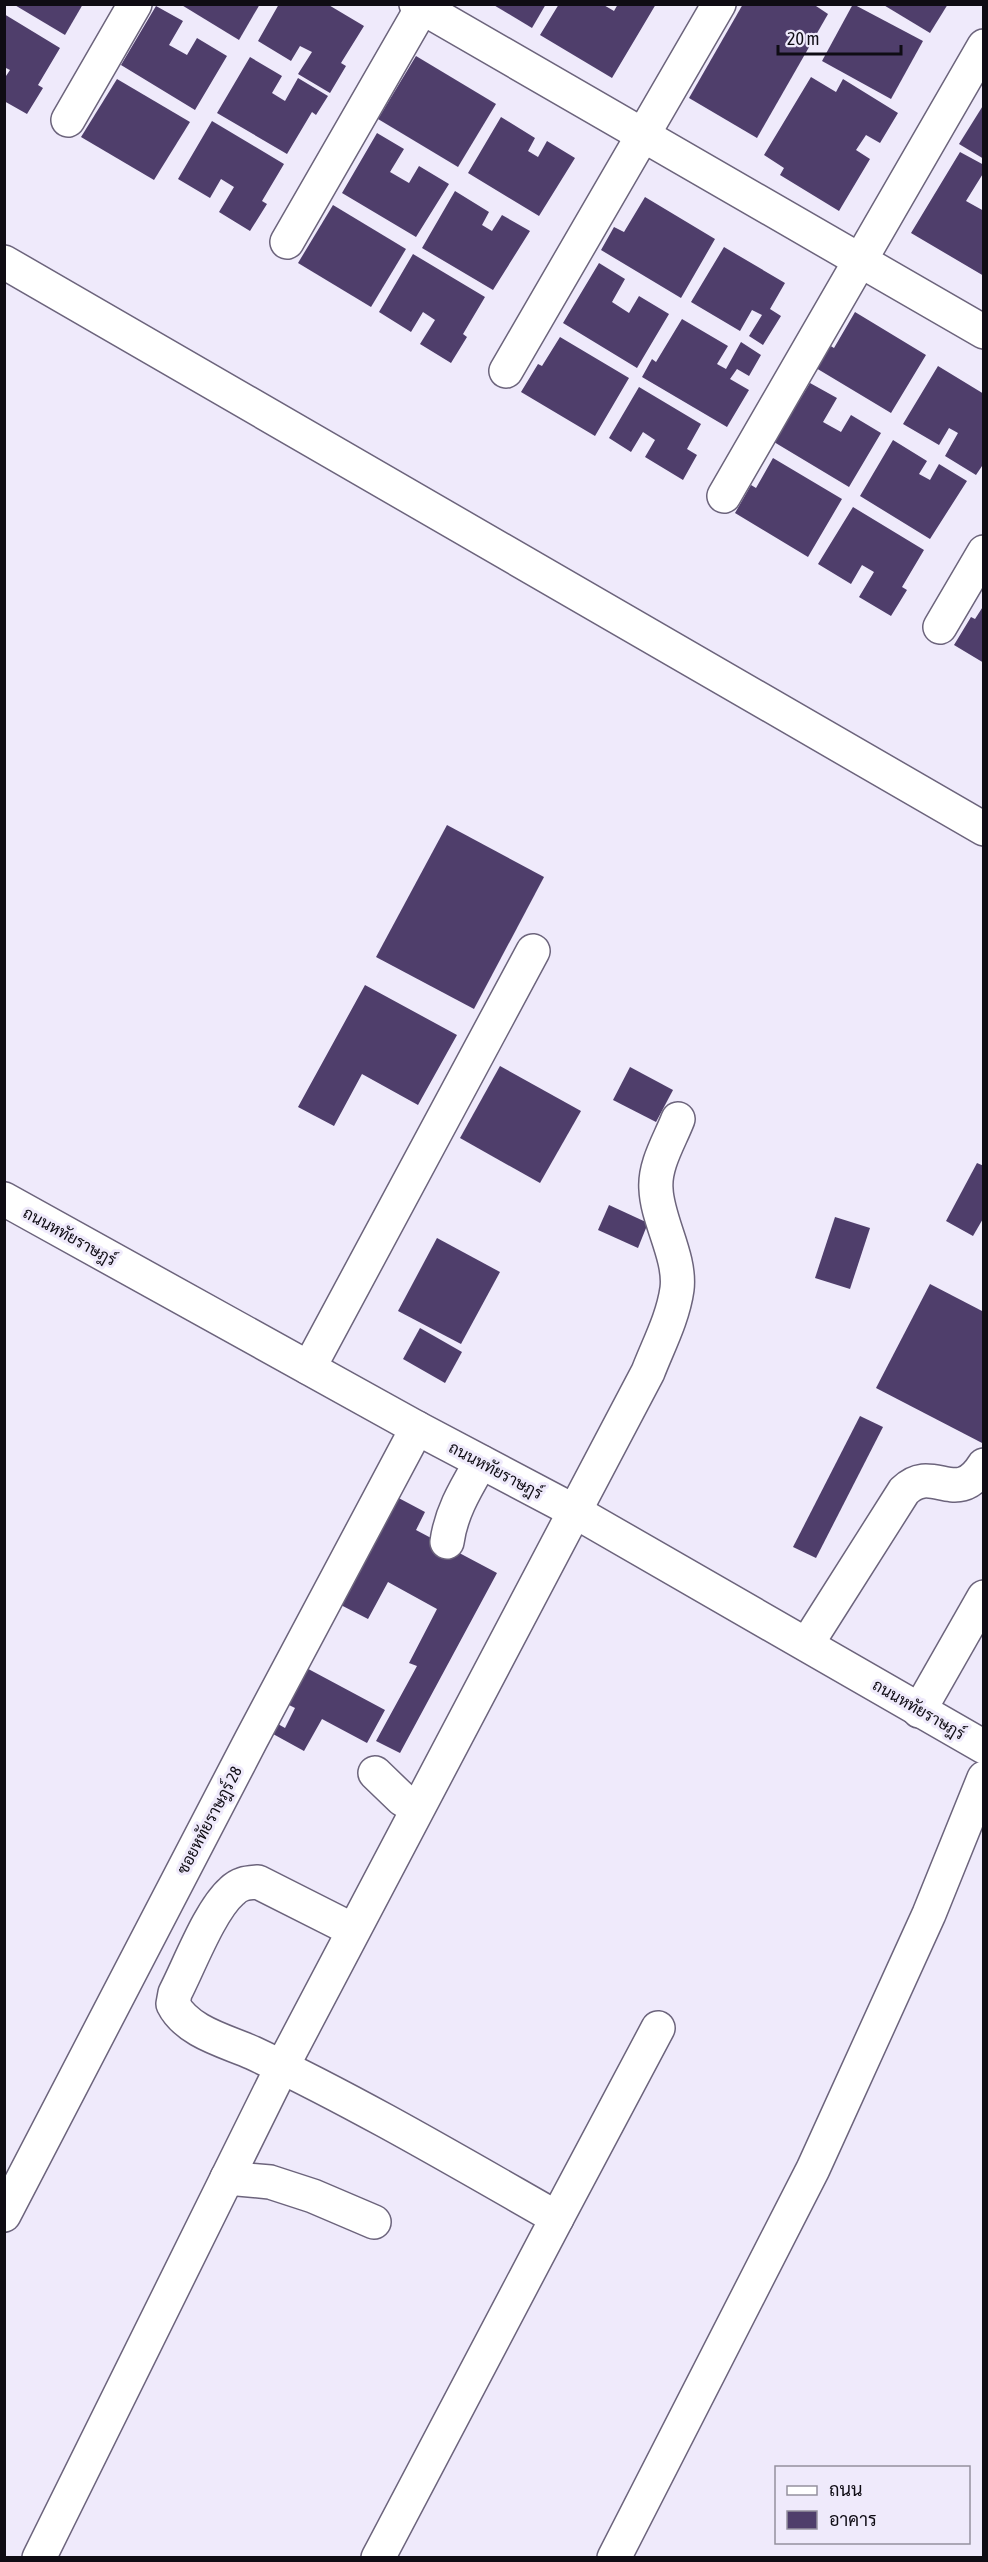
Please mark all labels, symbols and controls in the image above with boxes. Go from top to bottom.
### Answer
scale bar [778,18,901,56]
text: 20 m [787,28,819,49]
street label: ถนนหทัยราษฎร์ [19,1200,121,1271]
street label: ถนนหทัยราษฎร์ [445,1435,547,1504]
street label: ถนนหทัยราษฎร์ [869,1673,970,1744]
street label: ซอยหทัยราษฎร์ 28 [170,1762,247,1878]
legend [775,2466,970,2544]
text: ถนน [829,2479,862,2500]
text: อาคาร [829,2509,877,2530]

